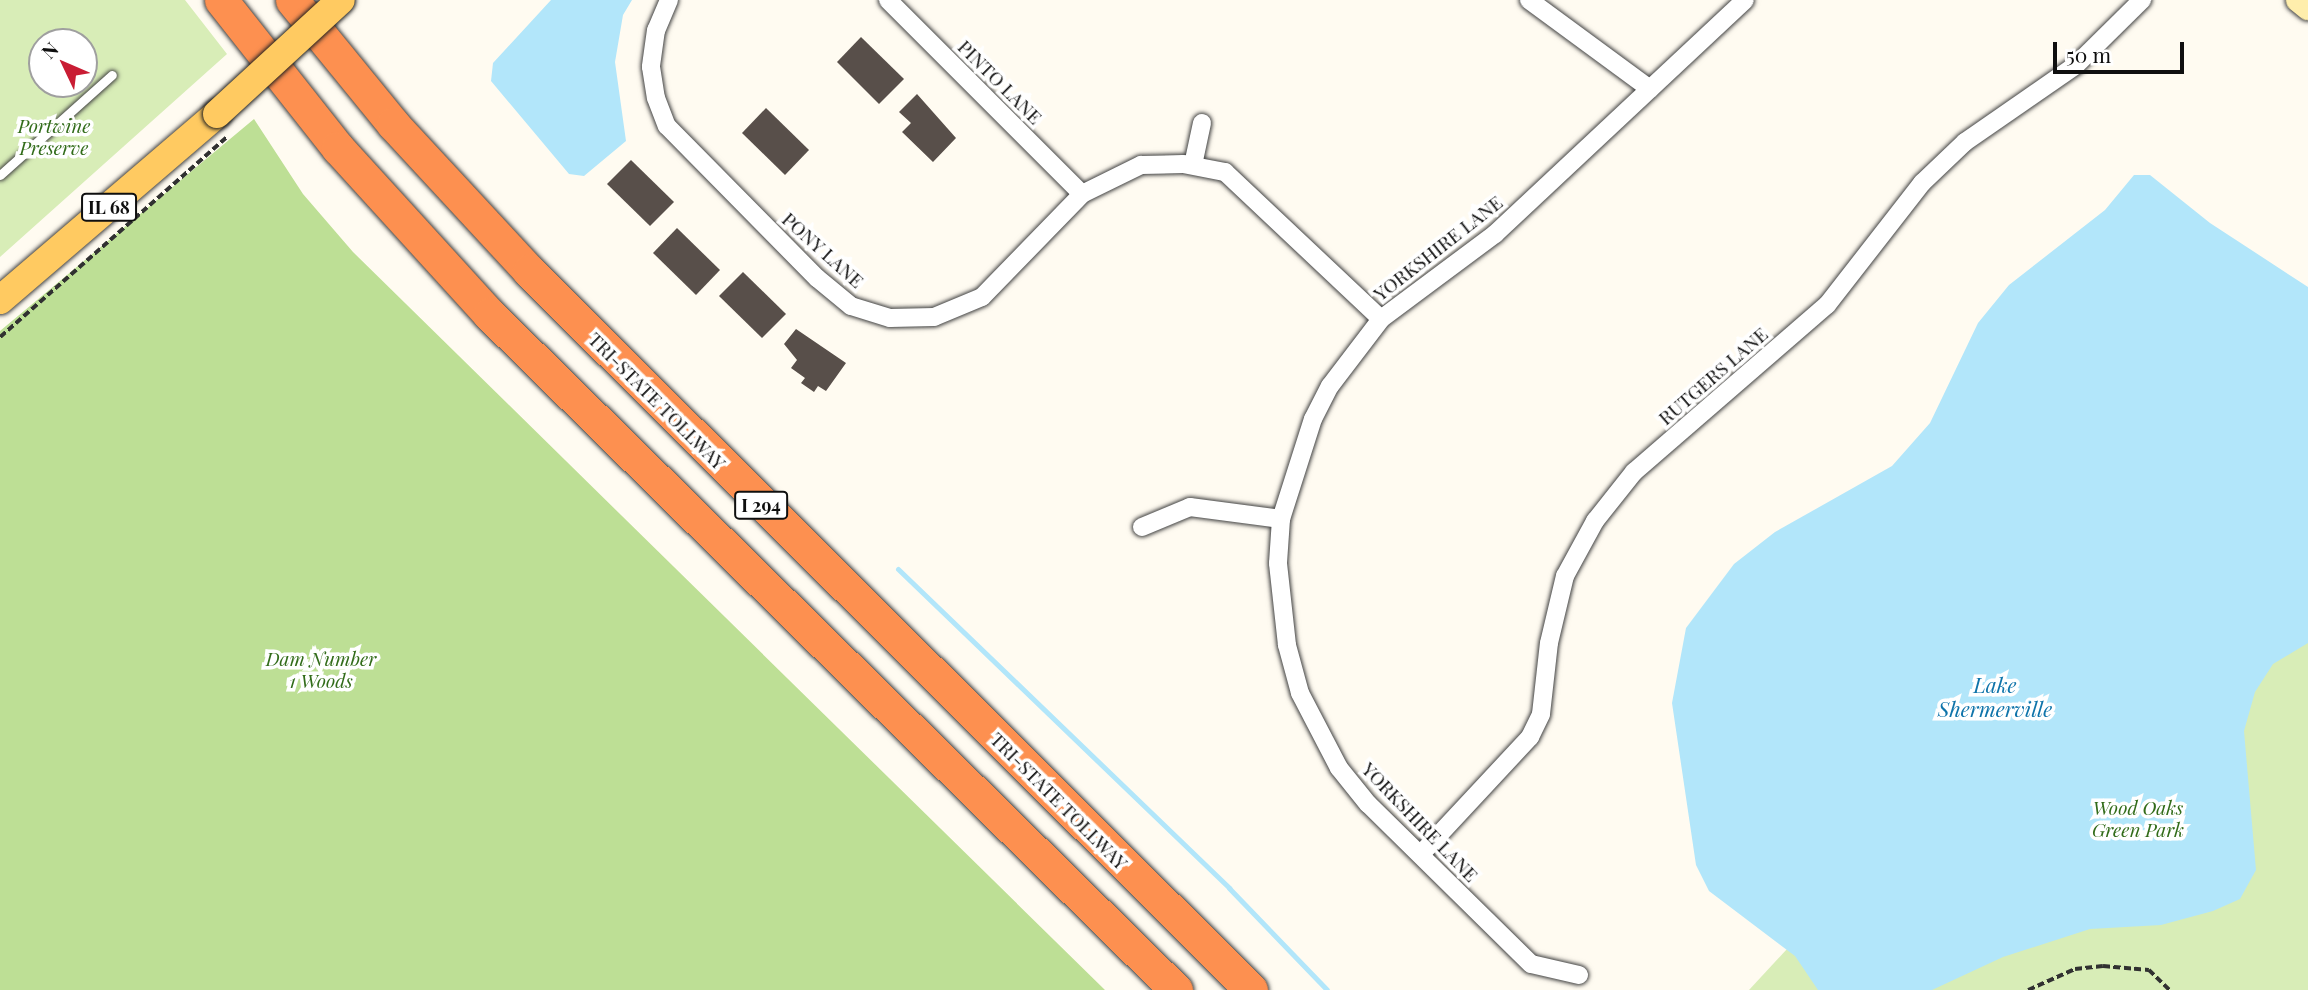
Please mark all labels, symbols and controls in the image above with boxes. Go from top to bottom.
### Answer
north arrow [28,28,98,98]
scale bar [2056,28,2187,72]
street label: PINTO LANE [953,35,1047,129]
text: N [35,36,63,64]
text: 50 m [2066,40,2111,68]
park label: Portwine Preserve [18,115,90,159]
street label: YORKSHIRE LANE [1369,191,1507,305]
road number: IL 68 [79,192,139,222]
street label: PONY LANE [777,207,869,293]
street label: RUTGERS LANE [1654,322,1772,430]
street label: TRI-STATE TOLLWAY [584,328,730,474]
road number: I 294 [733,490,789,520]
park label: Dam Number 1 Woods [266,648,376,692]
water label: Lake Shermerville [1938,671,2052,721]
street label: TRI-STATE TOLLWAY [986,728,1132,874]
street label: YORKSHIRE LANE [1357,758,1483,886]
park label: Wood Oaks Green Park [2092,797,2184,841]

